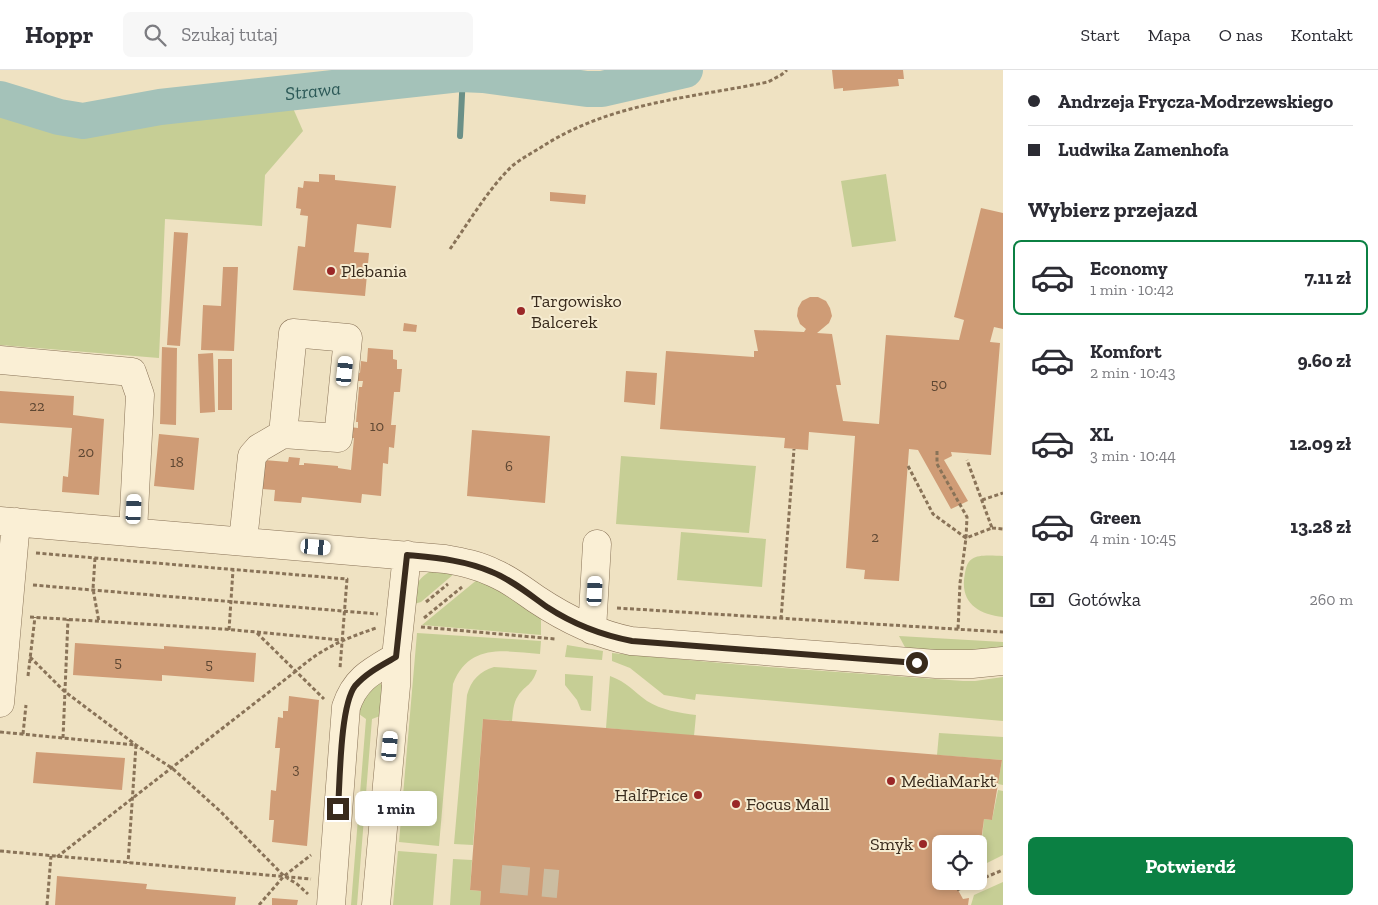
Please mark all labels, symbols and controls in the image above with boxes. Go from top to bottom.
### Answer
search box [123,12,473,57]
text: Hoppr [25,20,93,49]
icon: search [141,21,169,49]
text: Szukaj tutaj [181,23,278,46]
text: Start [1081,24,1120,46]
text: Mapa [1148,24,1191,46]
text: O nas [1219,24,1263,46]
text: Kontakt [1291,24,1353,46]
water label: Strawa [284,76,342,105]
text: Andrzeja Frycza-Modrzewskiego [1058,90,1333,113]
text: Ludwika Zamenhofa [1058,138,1229,161]
text: Wybierz przejazd [1028,196,1198,223]
icon: car [1030,255,1075,300]
text: Economy [1090,257,1168,280]
place label: Plebania [341,260,407,282]
marker: Plebania [325,265,337,277]
text: 7.11 zł [1304,266,1351,289]
text: 1 min · 10:42 [1090,280,1174,299]
place label: Targowisko Balcerek [531,290,622,333]
marker: Targowisko Balcerek [515,305,527,317]
icon: car [1030,338,1075,383]
text: Komfort [1090,340,1162,363]
text: 9.60 zł [1297,349,1351,372]
car [335,355,354,387]
text: 2 min · 10:43 [1090,363,1176,382]
house number: 50 [931,375,947,393]
house number: 22 [29,397,45,415]
house number: 10 [370,417,384,435]
icon: car [1030,421,1075,466]
text: XL [1090,423,1113,446]
text: 12.09 zł [1289,432,1351,455]
house number: 20 [78,443,94,461]
text: 3 min · 10:44 [1090,446,1176,465]
house number: 18 [170,453,184,471]
house number: 6 [505,457,513,475]
car [125,494,142,524]
icon: car [1030,504,1075,549]
text: Green [1090,506,1141,529]
text: 13.28 zł [1290,515,1351,538]
house number: 2 [871,528,879,546]
text: 4 min · 10:45 [1090,529,1176,548]
car [300,538,331,556]
car [586,576,603,606]
icon: cash [1028,586,1056,614]
text: Gotówka [1068,588,1141,611]
text: 260 m [1310,590,1353,609]
route start [906,652,928,674]
house number: 5 [114,653,122,671]
house number: 5 [205,655,213,673]
car [381,730,398,762]
house number: 3 [292,760,300,778]
place label: MediaMarkt [901,770,997,792]
marker: MediaMarkt [885,775,897,787]
place label: HalfPrice [615,784,688,806]
marker: HalfPrice [692,789,704,801]
callout: 1 min [356,792,438,826]
place label: Focus Mall [746,793,829,815]
route end [327,798,349,820]
marker: Focus Mall [730,798,742,810]
text: 1 min [377,799,415,818]
place label: Smyk [870,833,914,855]
map controls [932,835,987,890]
button: locate [932,835,987,890]
button: Potwierdź [1028,837,1353,895]
marker: Smyk [917,838,929,850]

